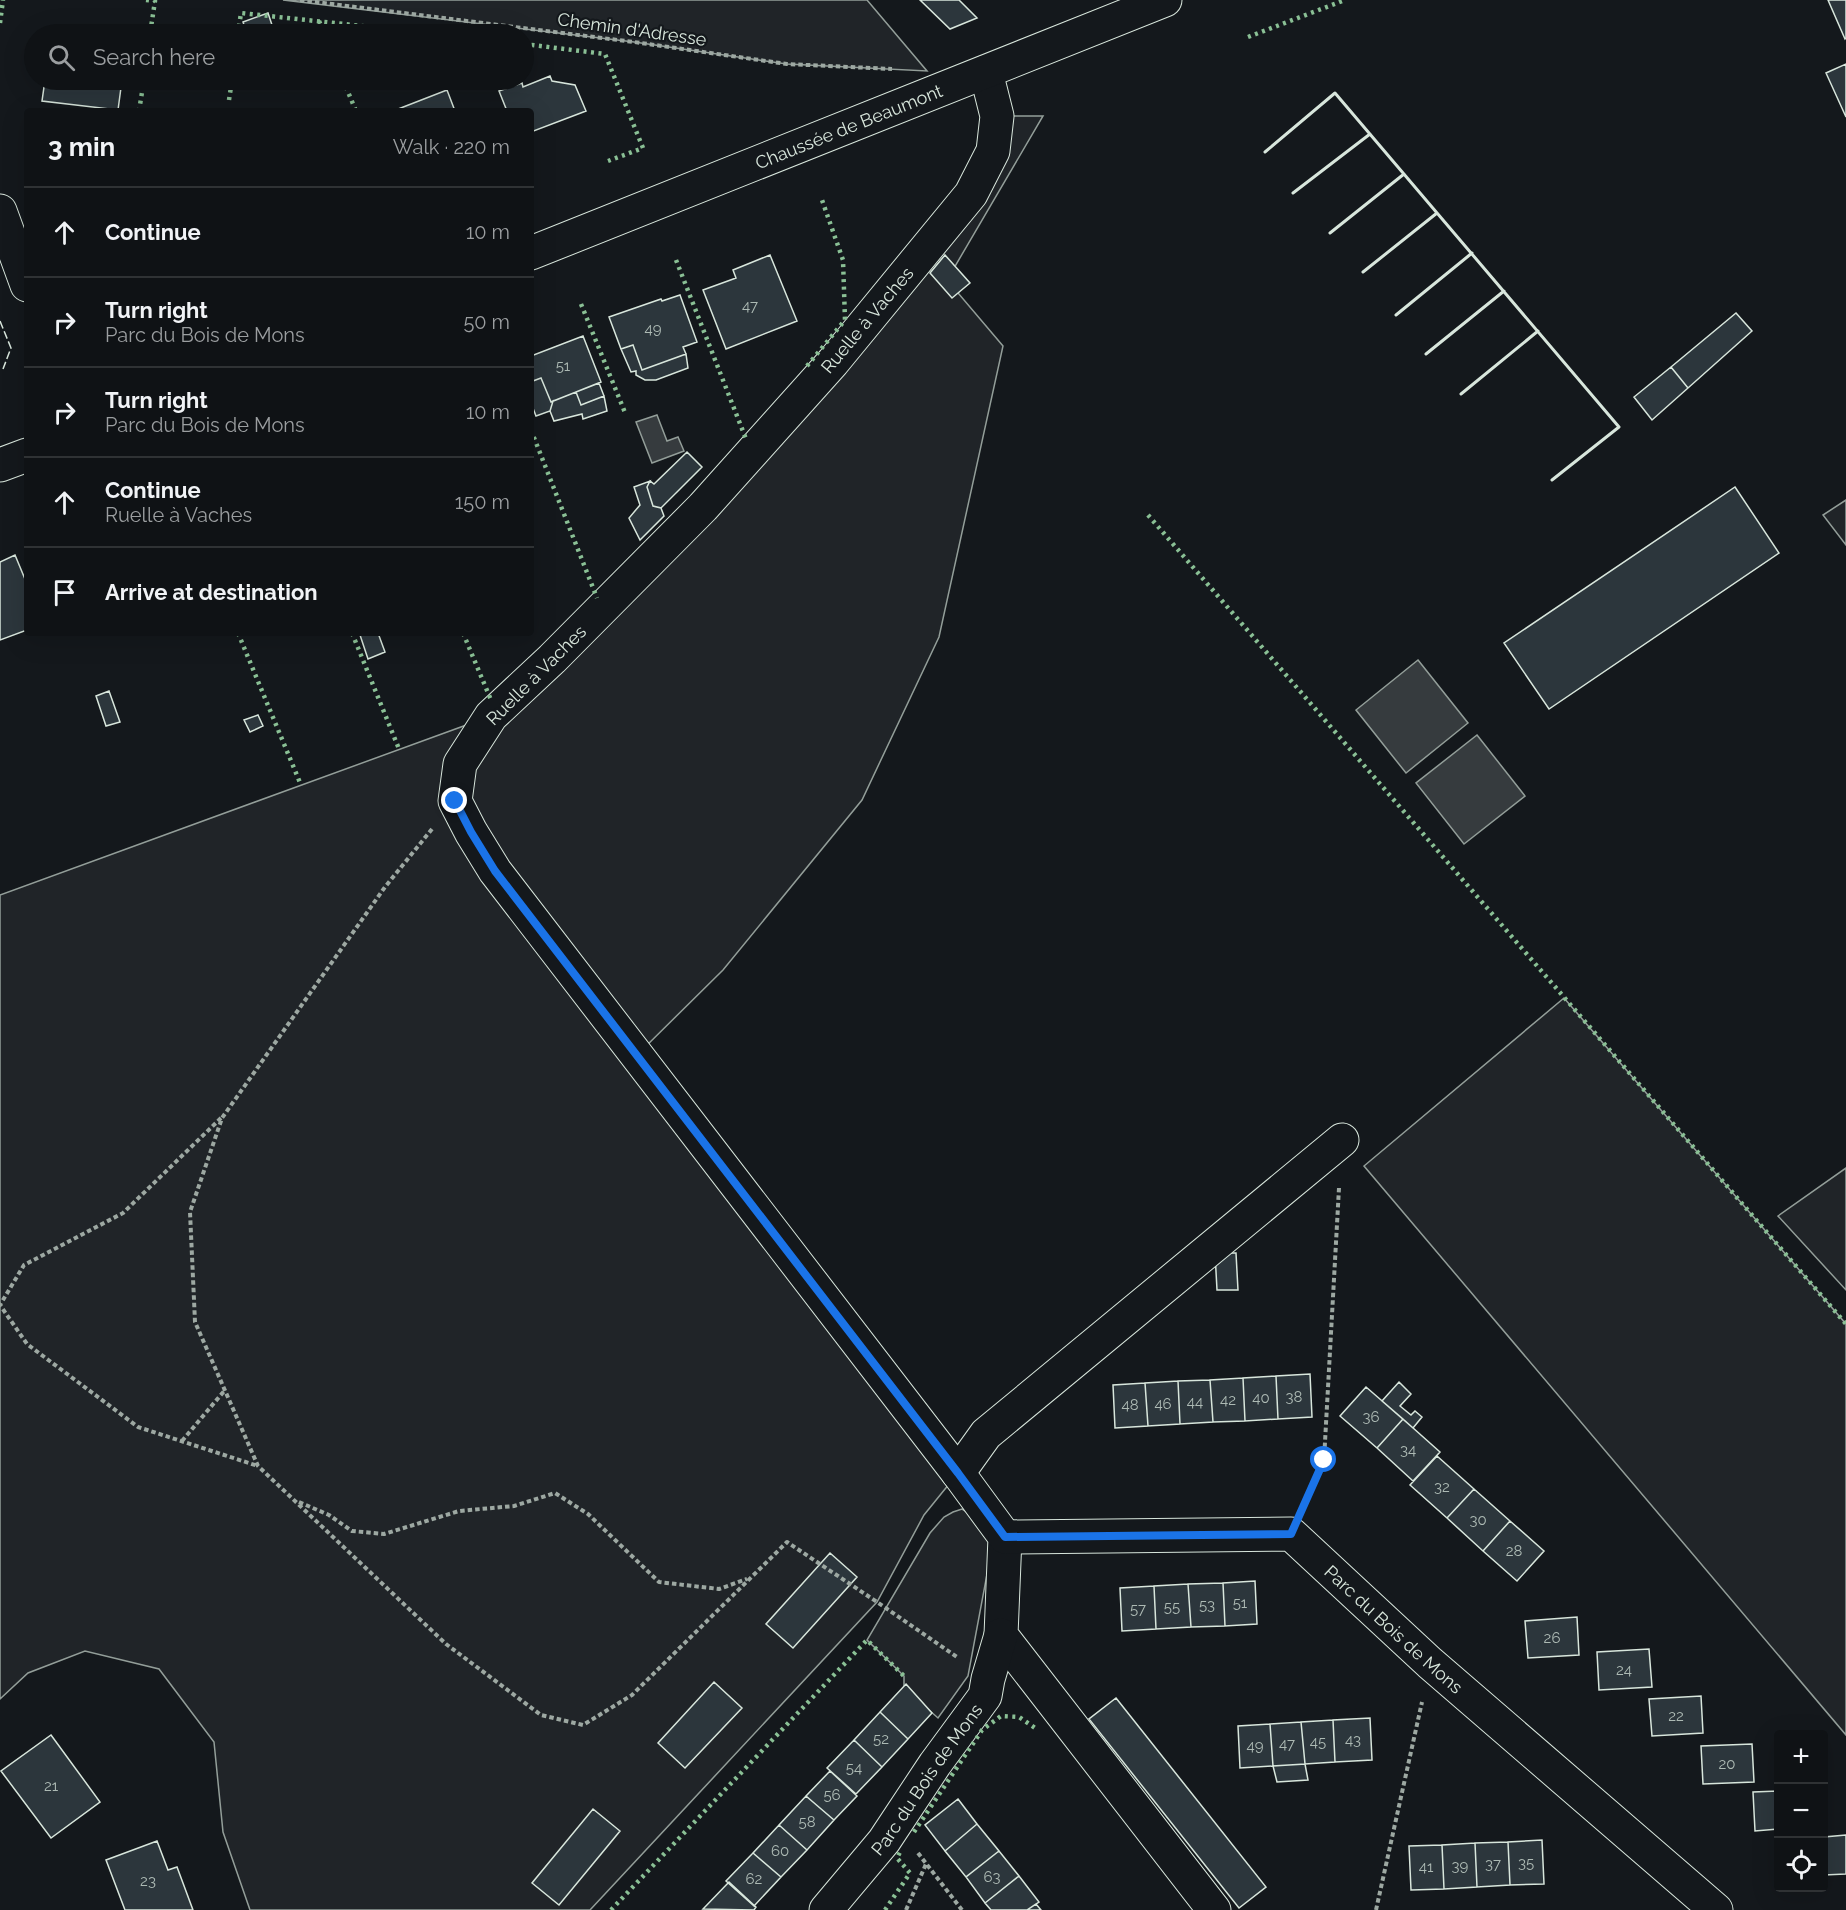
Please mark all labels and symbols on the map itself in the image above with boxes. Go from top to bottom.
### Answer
street label: Chemin d'Adresse [556,8,708,50]
street label: Chaussée de Beaumont [752,79,945,173]
street label: Ruelle à Vaches [816,262,918,377]
house number: 47 [742,297,758,315]
house number: 49 [645,320,662,338]
house number: 51 [556,357,571,375]
street label: Ruelle à Vaches [482,621,590,729]
route end [441,787,467,813]
house number: 38 [1286,1388,1303,1406]
house number: 40 [1252,1389,1270,1407]
house number: 42 [1220,1391,1236,1409]
house number: 44 [1187,1393,1203,1411]
house number: 46 [1154,1395,1172,1413]
house number: 48 [1121,1396,1139,1414]
house number: 36 [1362,1408,1380,1426]
house number: 34 [1400,1441,1416,1459]
route start [1310,1446,1336,1472]
house number: 32 [1434,1478,1450,1496]
house number: 30 [1469,1511,1487,1529]
house number: 28 [1506,1542,1522,1560]
street label: Parc du Bois de Mons [1321,1560,1468,1697]
house number: 51 [1233,1594,1248,1612]
house number: 53 [1199,1596,1215,1614]
house number: 55 [1164,1598,1180,1616]
house number: 57 [1130,1600,1146,1618]
house number: 26 [1544,1629,1560,1647]
house number: 24 [1616,1661,1632,1679]
street label: Parc du Bois de Mons [866,1699,987,1859]
house number: 22 [1668,1707,1684,1725]
house number: 52 [873,1730,889,1748]
house number: 43 [1345,1731,1361,1749]
house number: 45 [1310,1733,1326,1751]
house number: 47 [1279,1735,1295,1753]
house number: 49 [1247,1737,1264,1755]
house number: 20 [1719,1755,1736,1773]
house number: 54 [846,1759,862,1777]
house number: 21 [44,1777,59,1795]
house number: 56 [823,1786,841,1804]
house number: 58 [798,1813,816,1831]
house number: 60 [771,1842,789,1860]
house number: 35 [1518,1854,1534,1872]
house number: 37 [1485,1855,1501,1873]
house number: 39 [1452,1857,1469,1875]
house number: 41 [1419,1858,1434,1876]
house number: 63 [983,1868,1001,1886]
house number: 62 [746,1870,763,1888]
house number: 23 [140,1872,156,1890]

